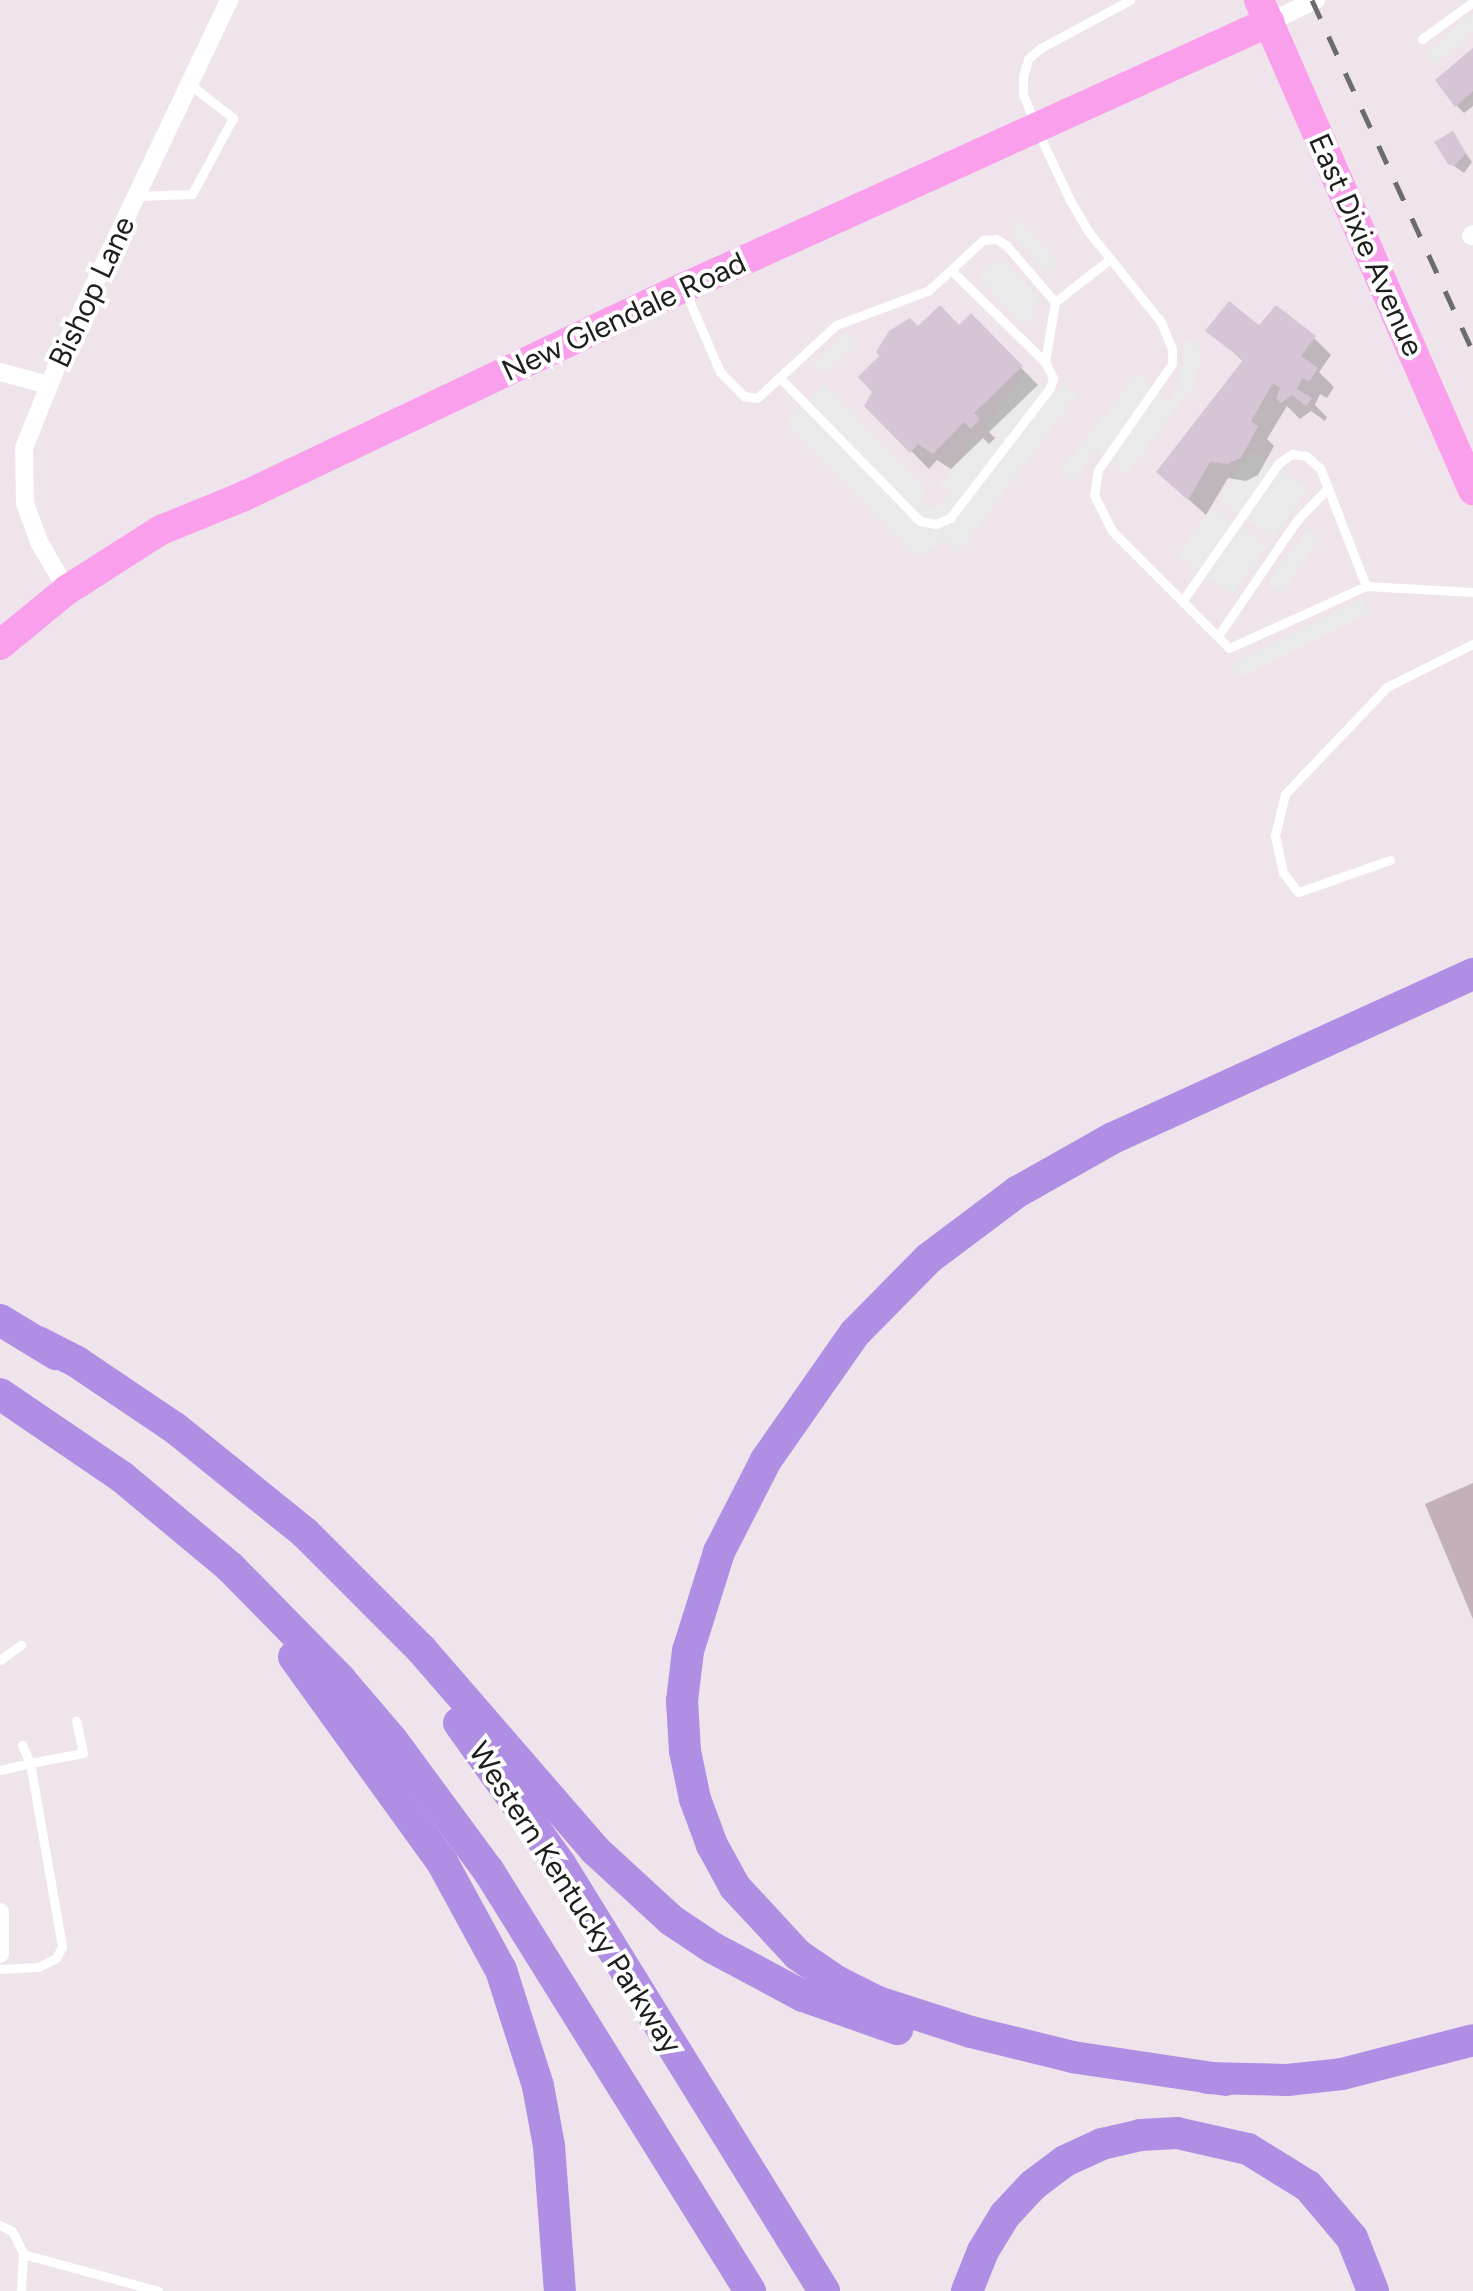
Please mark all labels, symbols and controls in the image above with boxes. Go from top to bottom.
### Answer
street label: East Dixie Avenue [1301,128,1431,362]
street label: Bishop Lane [41,211,143,373]
street label: New Glendale Road [496,245,752,389]
street label: Western Kentucky Parkway [461,1735,689,2061]

